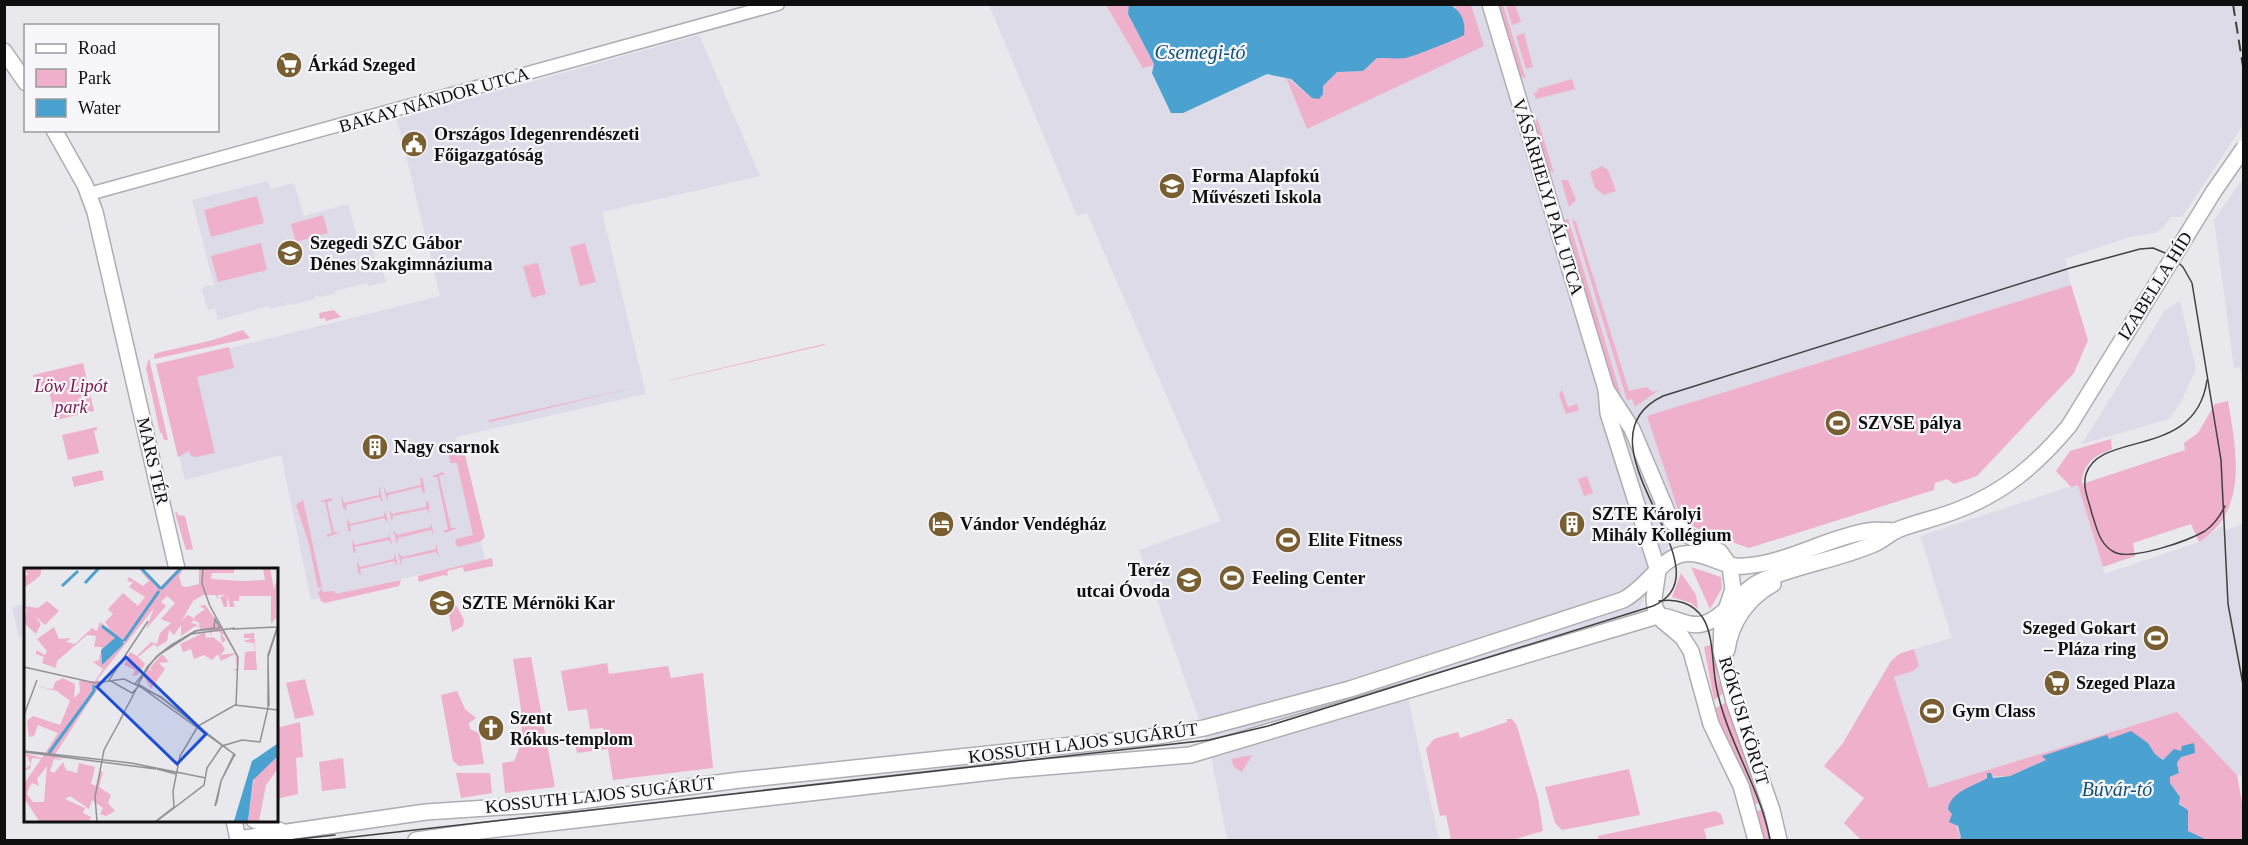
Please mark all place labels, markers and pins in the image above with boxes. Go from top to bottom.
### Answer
supermarket icon: Árkád Szeged [274,50,304,80]
place label: Árkád Szeged [308,54,416,75]
place label: Országos Idegenrendészeti Főigazgatóság [434,124,639,165]
public building icon: Országos Idegenrendészeti Főigazgatóság [399,129,429,159]
place label: Forma Alapfokú Művészeti Iskola [1192,166,1322,207]
school or university icon: Forma Alapfokú Művészeti Iskola [1157,171,1187,201]
place label: Szegedi SZC Gábor Dénes Szakgimnáziuma [310,233,493,274]
school or university icon: Szegedi SZC Gábor Dénes Szakgimnáziuma [275,238,305,268]
sports icon: SZVSE pálya [1823,408,1853,438]
place label: SZVSE pálya [1858,413,1962,433]
building icon: Nagy csarnok [360,432,390,462]
place label: Nagy csarnok [394,437,500,457]
place label: SZTE Károlyi Mihály Kollégium [1592,504,1732,545]
hotel icon: Vándor Vendégház [926,509,956,539]
building icon: SZTE Károlyi Mihály Kollégium [1557,509,1587,539]
place label: Vándor Vendégház [960,514,1106,534]
sports icon: Elite Fitness [1273,525,1303,555]
place label: Elite Fitness [1308,530,1403,550]
place label: Teréz utcai Óvoda [1076,560,1170,601]
sports icon: Feeling Center [1217,563,1247,593]
school or university icon: Teréz utcai Óvoda [1174,565,1204,595]
place label: Feeling Center [1252,568,1365,588]
school or university icon: SZTE Mérnöki Kar [427,588,457,618]
place label: SZTE Mérnöki Kar [462,593,615,613]
place label: Szeged Gokart – Pláza ring [2023,618,2136,659]
sports icon: Szeged Gokart – Pláza ring [2141,623,2171,653]
supermarket icon: Szeged Plaza [2042,668,2072,698]
place label: Szeged Plaza [2076,673,2175,693]
sports icon: Gym Class [1917,696,1947,726]
place label: Gym Class [1952,701,2036,721]
place label: Szent Rókus-templom [510,708,633,749]
church icon: Szent Rókus-templom [476,713,506,743]

